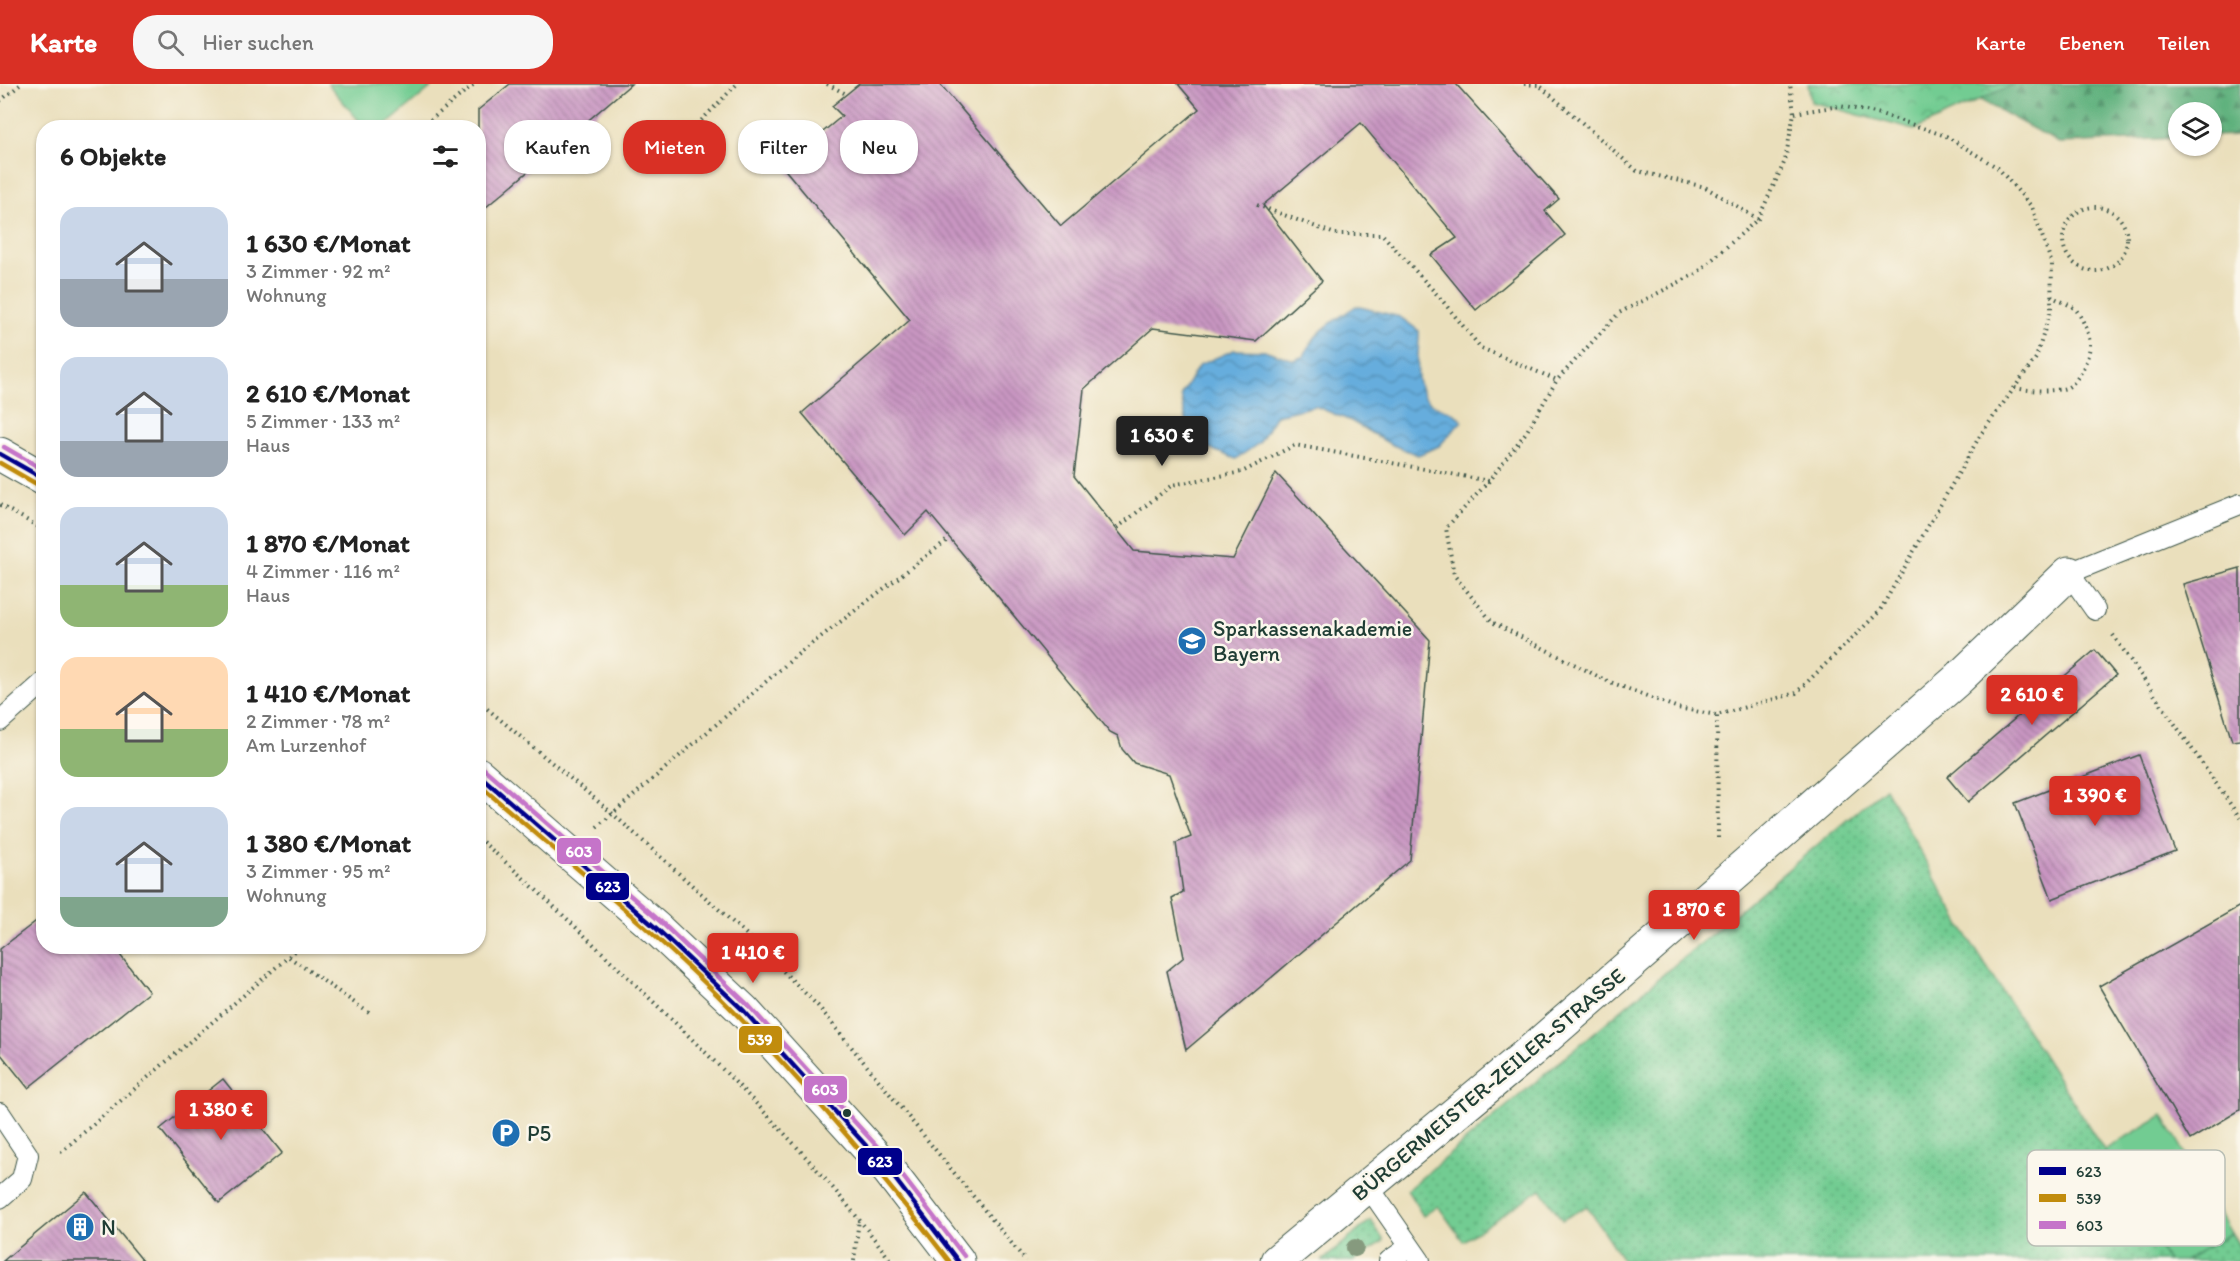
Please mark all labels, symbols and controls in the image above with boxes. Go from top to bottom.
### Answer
search box [133,15,553,69]
text: Karte [30,25,97,59]
icon: search [154,26,187,59]
text: Hier suchen [202,29,314,56]
text: Karte [1976,30,2026,55]
text: Ebenen [2059,30,2125,55]
text: Teilen [2158,30,2210,55]
map controls [2168,102,2222,156]
button: layers [2168,102,2222,156]
chip: Kaufen [504,120,611,174]
chip: Mieten [623,120,726,174]
chip: Filter [738,120,828,174]
chip: Neu [840,120,918,174]
text: 6 Objekte [60,140,166,172]
icon: filters [429,140,462,173]
text: 1 630 €/Monat [246,227,410,259]
icon: home [108,231,180,303]
text: 3 Zimmer · 92 m² [246,259,391,283]
text: Wohnung [246,283,327,307]
text: 2 610 €/Monat [246,377,410,409]
icon: home [108,381,180,453]
text: 5 Zimmer · 133 m² [246,409,400,433]
pin: 1 630 € [1107,416,1217,467]
text: 1 630 € [1130,423,1194,447]
text: Haus [246,433,290,457]
text: 1 870 €/Monat [246,527,410,559]
icon: home [108,531,180,603]
text: 4 Zimmer · 116 m² [246,559,400,583]
text: Haus [246,583,290,607]
place label: Sparkassenakademie Bayern [1213,615,1412,667]
school or university icon: Sparkassenakademie Bayern [1176,625,1208,657]
pin: 2 610 € [1977,675,2087,726]
text: 1 410 €/Monat [246,677,410,709]
icon: home [108,681,180,753]
text: 2 610 € [2000,682,2064,706]
text: 2 Zimmer · 78 m² [246,709,390,733]
text: Am Lurzenhof [246,733,367,757]
pin: 1 390 € [2040,776,2150,827]
text: 1 390 € [2063,783,2127,807]
text: 1 380 €/Monat [246,827,411,859]
icon: home [108,831,180,903]
line badge: 603 [556,837,602,865]
text: 603 [565,842,593,861]
text: 3 Zimmer · 95 m² [246,859,391,883]
line badge: 623 [585,872,630,901]
text: 623 [595,877,621,896]
text: Wohnung [246,883,327,907]
pin: 1 870 € [1639,890,1749,941]
text: 1 870 € [1663,897,1725,921]
pin: 1 410 € [698,933,808,984]
text: 1 410 € [721,940,785,964]
street label: BÜRGERMEISTER-ZEILER-STRASSE [1346,962,1631,1207]
line badge: 539 [738,1025,783,1054]
text: 539 [747,1030,773,1049]
line badge: 603 [803,1075,848,1104]
text: 603 [811,1080,839,1099]
pin: 1 380 € [166,1090,276,1141]
text: 1 380 € [189,1097,253,1121]
unlabelled marker [841,1107,853,1119]
parking icon: P5 [490,1117,522,1149]
place label: P5 [527,1120,551,1147]
line badge: 623 [857,1147,903,1176]
legend [2027,1150,2225,1246]
text: 623 [867,1152,893,1171]
text: 623 [2076,1162,2102,1181]
text: 539 [2076,1189,2102,1208]
building icon: N [64,1211,96,1243]
place label: N [101,1214,116,1241]
text: 603 [2076,1216,2103,1235]

